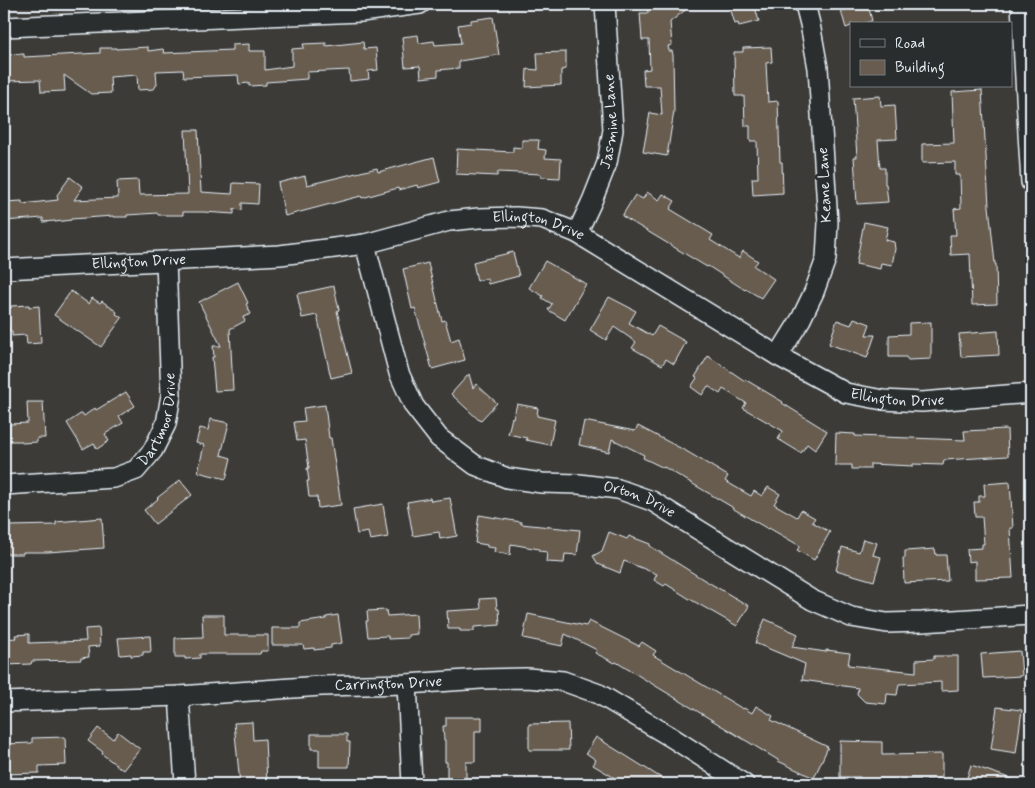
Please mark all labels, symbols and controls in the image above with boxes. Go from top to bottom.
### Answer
legend [850,22,1012,88]
text: Road [895,34,925,54]
text: Building [895,58,945,79]
street label: Jasmine Lane [595,73,623,172]
street label: Keane Lane [813,146,837,223]
street label: Ellington Drive [492,207,589,245]
street label: Ellington Drive [91,250,187,275]
street label: Dartmoor Drive [133,372,181,471]
street label: Ellington Drive [849,384,945,412]
street label: Orton Drive [602,477,679,523]
street label: Carrington Drive [334,672,443,696]

